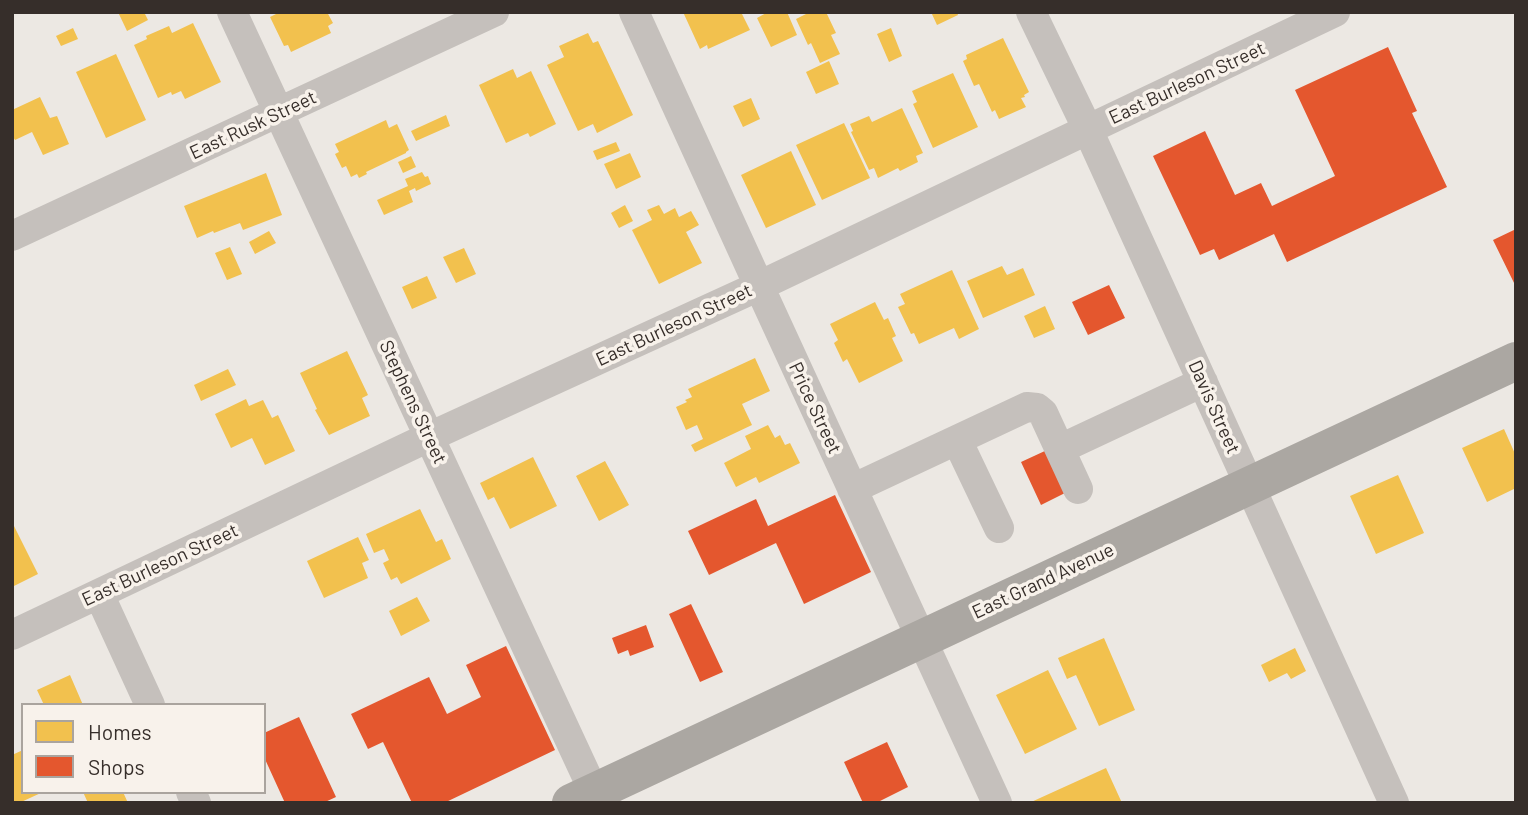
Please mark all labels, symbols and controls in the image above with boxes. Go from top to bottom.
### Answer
street label: East Burleson Street [1105,37,1269,129]
street label: East Rusk Street [186,86,320,164]
street label: East Burleson Street [592,279,756,371]
street label: Stephens Street [374,337,452,467]
street label: Davis Street [1183,357,1245,457]
street label: Price Street [784,358,846,458]
street label: East Burleson Street [78,519,242,611]
street label: East Grand Avenue [968,538,1118,624]
legend [21,703,266,794]
text: Homes [88,719,152,744]
text: Shops [88,754,145,779]

